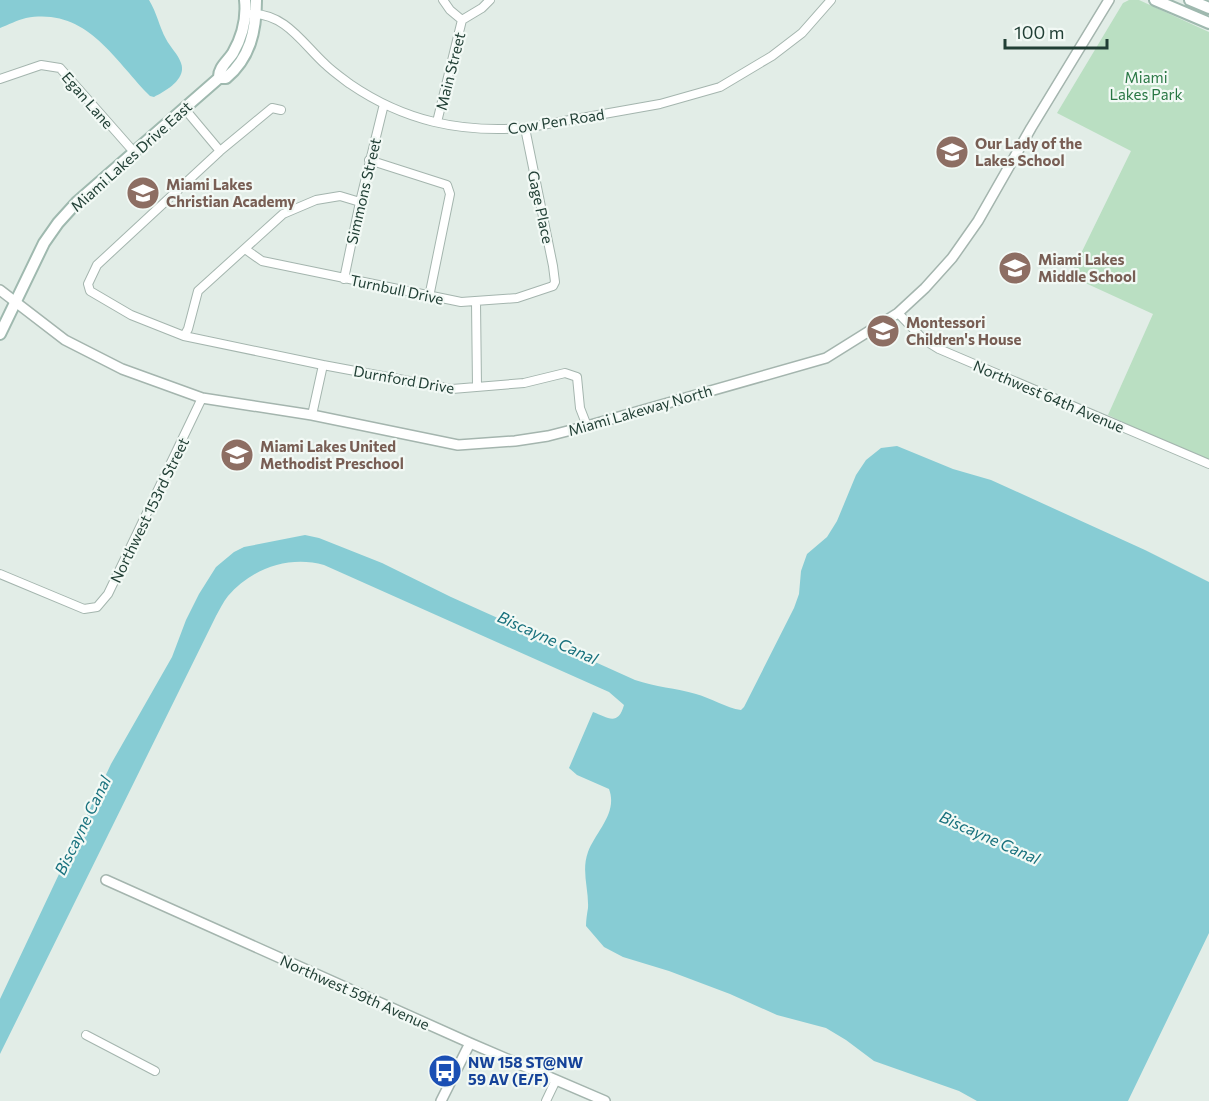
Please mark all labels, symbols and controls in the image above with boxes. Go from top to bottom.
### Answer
scale bar [1005,12,1107,50]
text: 100 m [1014,21,1064,43]
street label: Main Street [432,30,468,112]
street label: Egan Lane [59,68,118,132]
park label: Miami Lakes Park [1109,68,1183,103]
street label: Miami Lakes Drive East [67,97,195,215]
street label: Cow Pen Road [506,104,606,138]
school or university icon: Our Lady of the Lakes School [934,134,970,170]
place label: Our Lady of the Lakes School [975,134,1082,169]
street label: Simmons Street [342,136,384,246]
street label: Gage Place [525,169,558,245]
school or university icon: Miami Lakes Christian Academy [125,175,161,211]
place label: Miami Lakes Christian Academy [166,175,296,210]
school or university icon: Miami Lakes Middle School [997,250,1033,286]
place label: Miami Lakes Middle School [1038,250,1136,285]
street label: Turnbull Drive [349,270,446,308]
school or university icon: Montessori Children's House [865,313,901,349]
place label: Montessori Children's House [906,313,1022,348]
street label: Northwest 64th Avenue [971,356,1127,436]
street label: Durnford Drive [352,361,456,397]
street label: Miami Lakeway North [566,381,714,439]
street label: Northwest 153rd Street [106,434,192,586]
school or university icon: Miami Lakes United Methodist Preschool [219,437,255,473]
place label: Miami Lakes United Methodist Preschool [260,437,404,472]
water label: Biscayne Canal [495,606,602,668]
water label: Biscayne Canal [50,772,115,877]
water label: Biscayne Canal [937,806,1044,868]
street label: Northwest 59th Avenue [277,951,433,1033]
bus stop icon: NW 158 ST@NW 59 AV (E/F) [427,1053,463,1089]
place label: NW 158 ST@NW 59 AV (E/F) [468,1053,583,1088]

